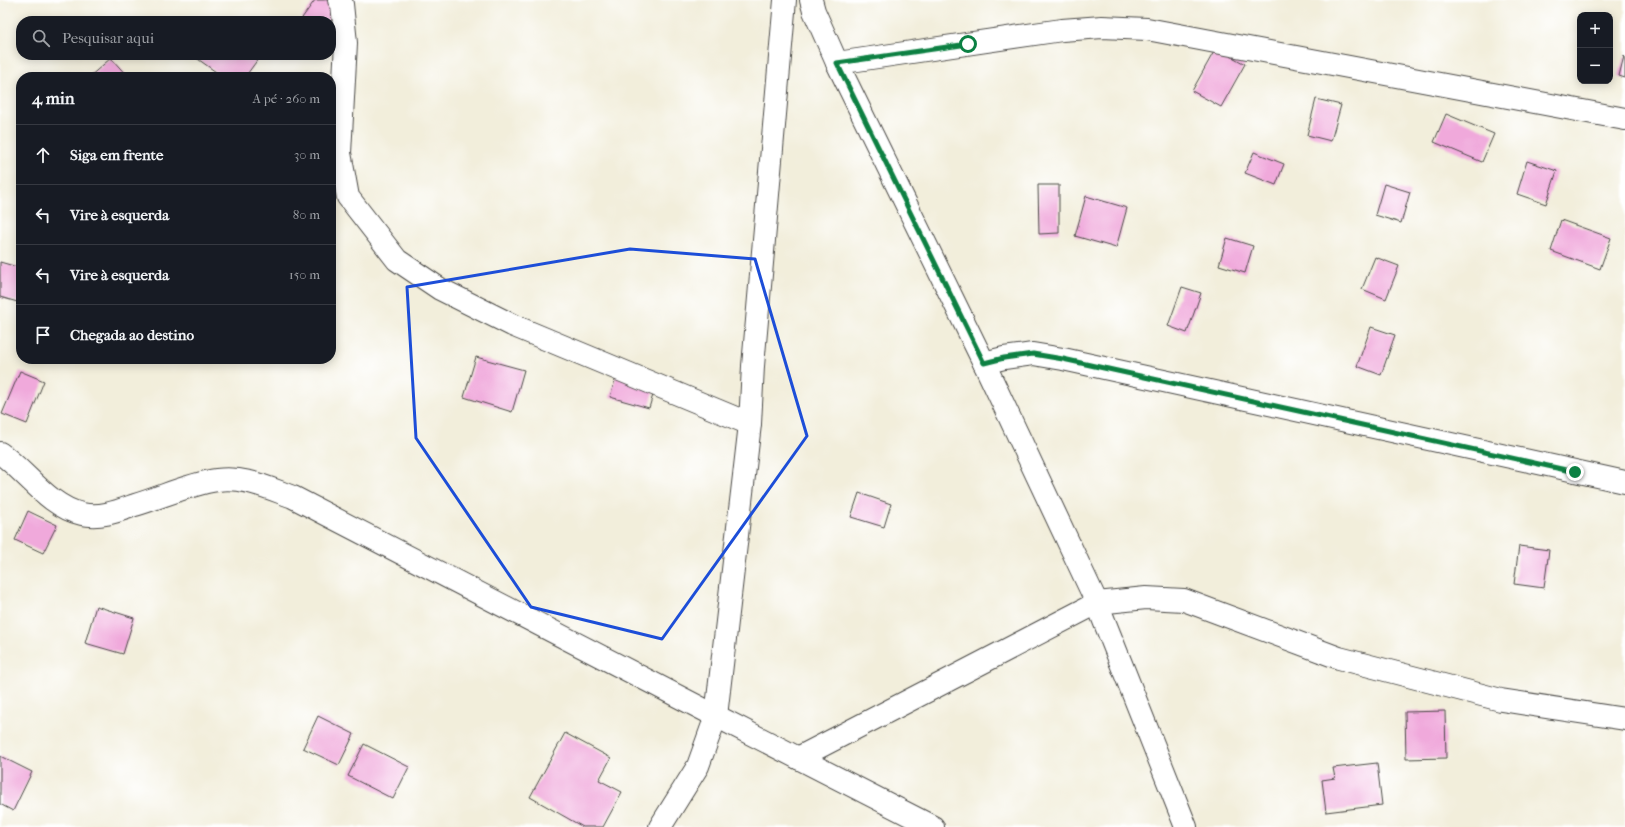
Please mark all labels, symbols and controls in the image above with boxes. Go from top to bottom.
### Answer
map controls [1577,12,1613,84]
button: + [1577,12,1613,48]
search box [16,16,336,60]
icon: search [30,27,52,49]
text: Pesquisar aqui [62,29,154,47]
route start [959,35,977,53]
button: − [1577,48,1613,84]
text: 4 min [32,88,75,108]
text: A pé · 260 m [253,91,320,106]
icon: ahead [32,144,54,166]
text: Siga em frente [70,146,163,164]
text: 30 m [294,147,320,162]
icon: left [32,204,54,226]
text: Vire à esquerda [70,206,169,224]
text: 80 m [293,207,320,222]
icon: left [32,264,54,286]
text: Vire à esquerda [70,266,169,284]
text: 150 m [289,267,320,282]
icon: arrive [32,324,54,346]
text: Chegada ao destino [70,326,194,344]
route end [1566,463,1584,481]

